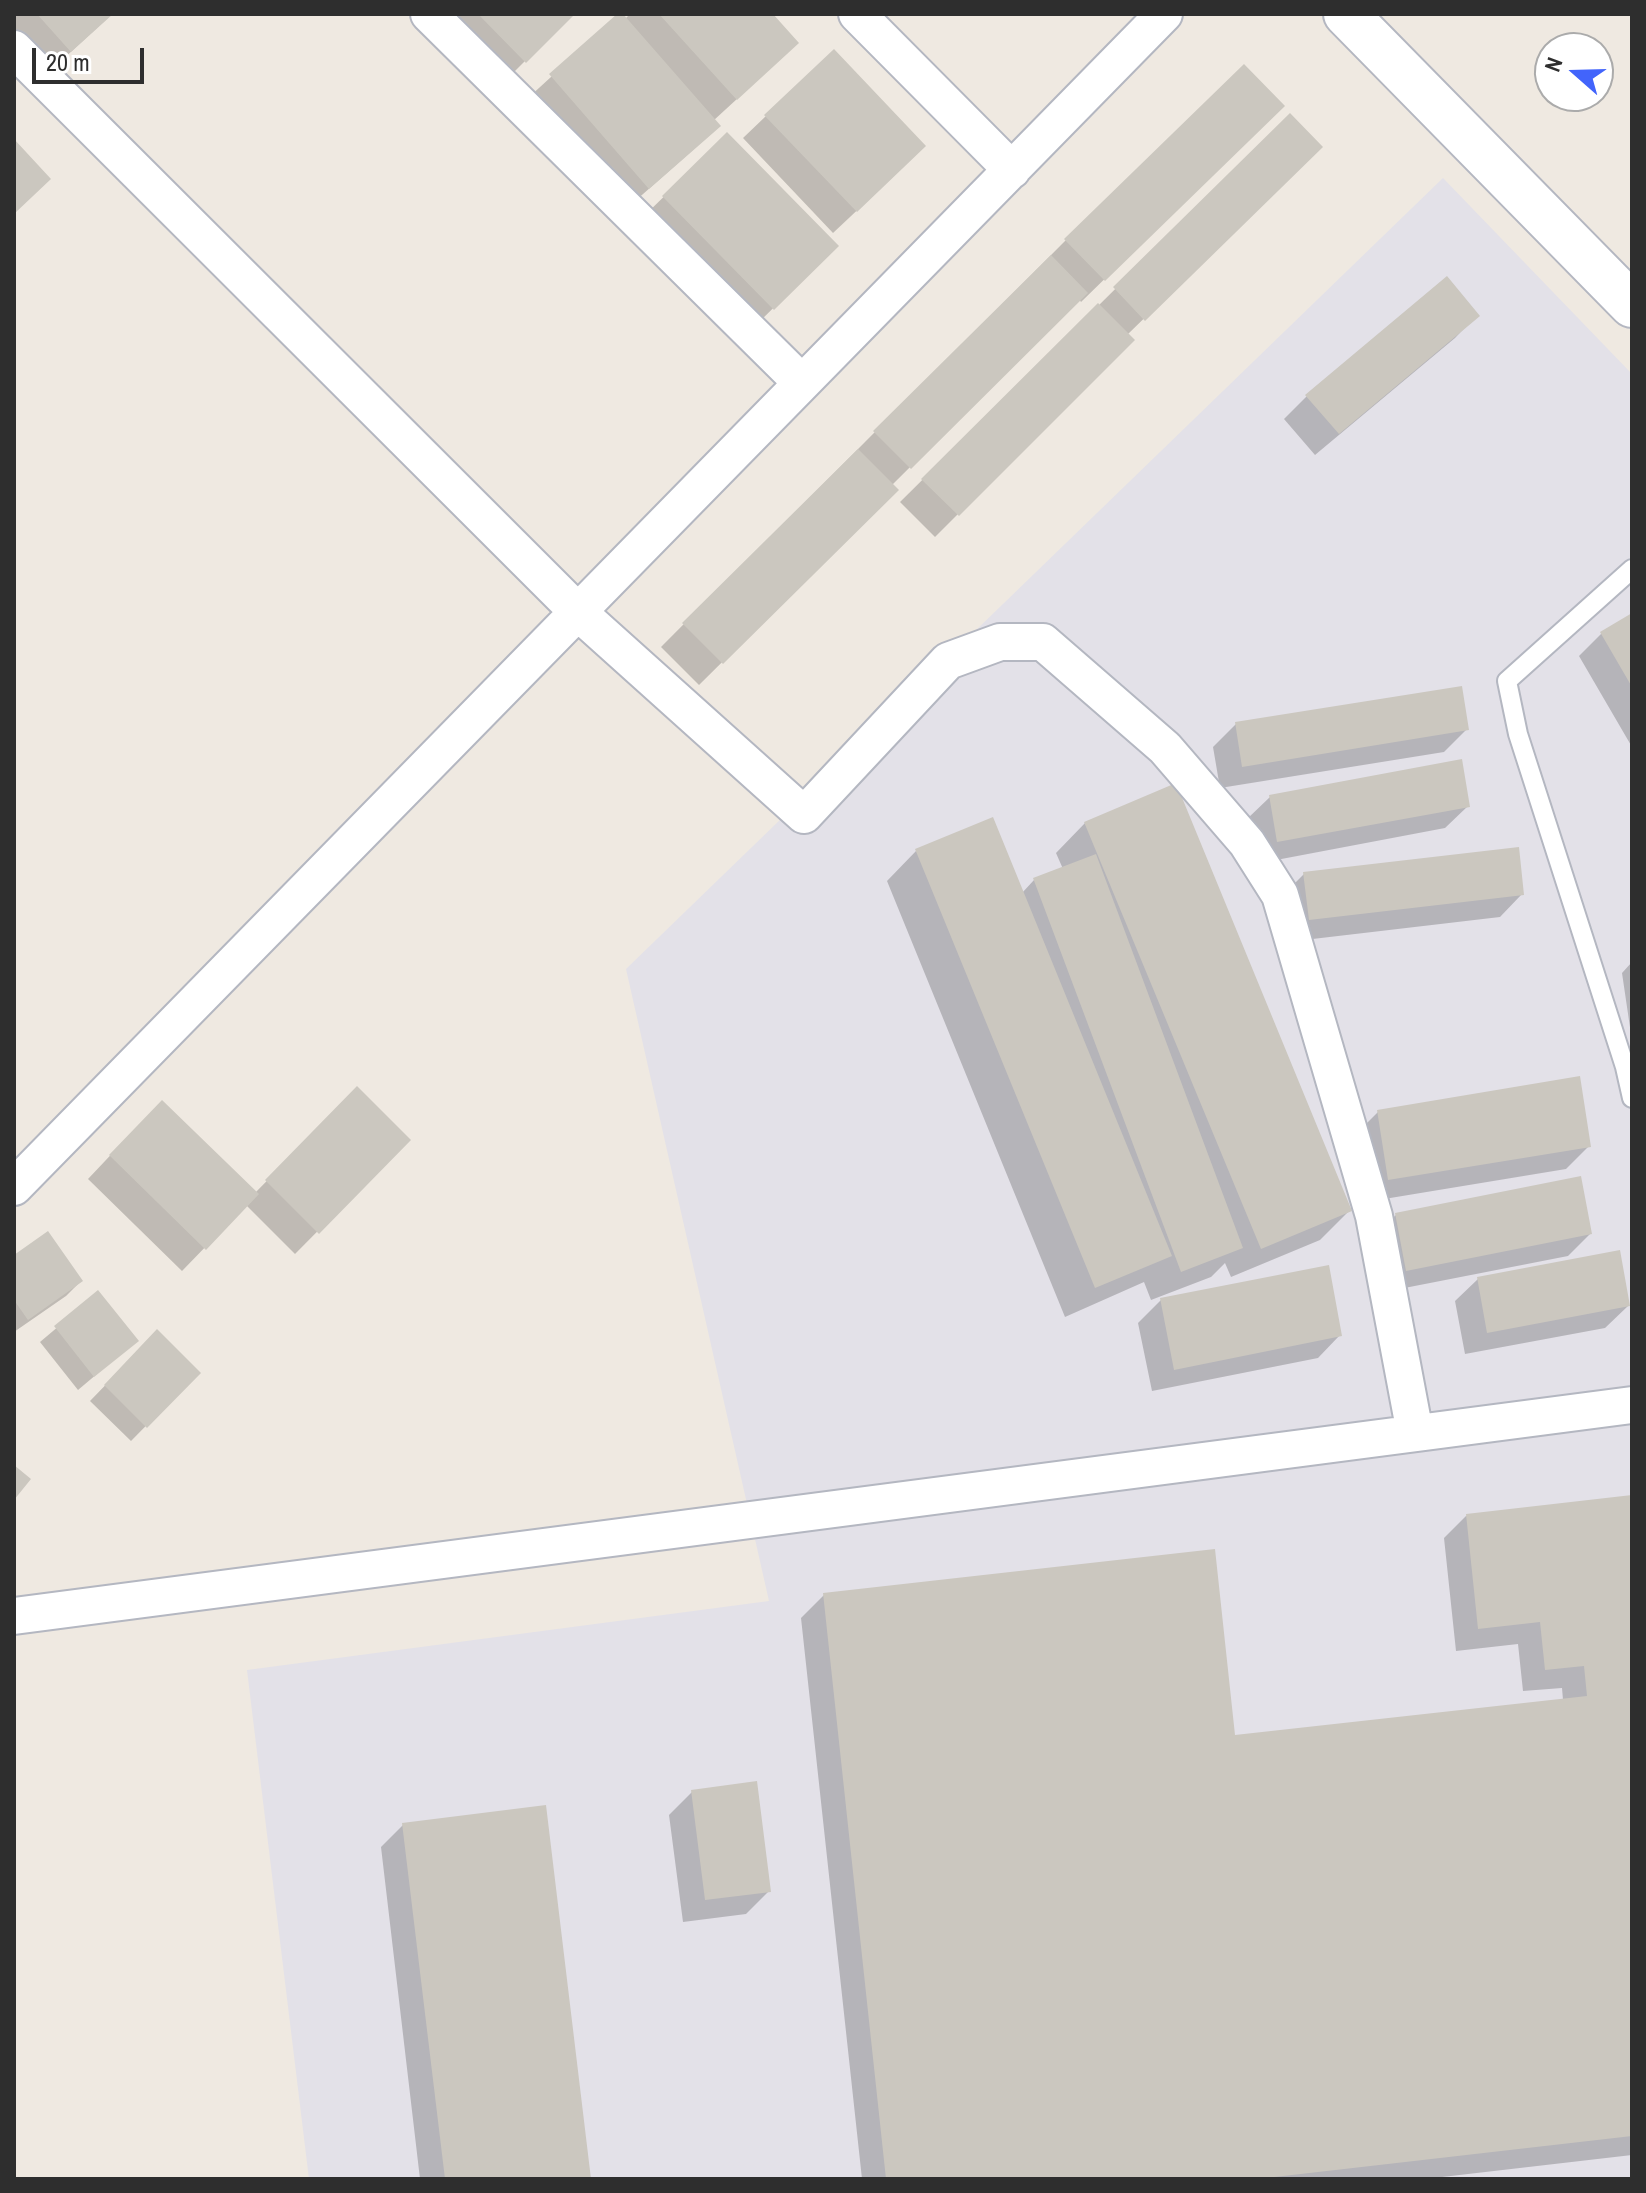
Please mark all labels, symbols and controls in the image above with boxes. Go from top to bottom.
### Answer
scale bar [36,32,148,82]
north arrow [1534,32,1614,112]
text: 20 m [46,46,90,78]
text: N [1537,53,1570,76]

